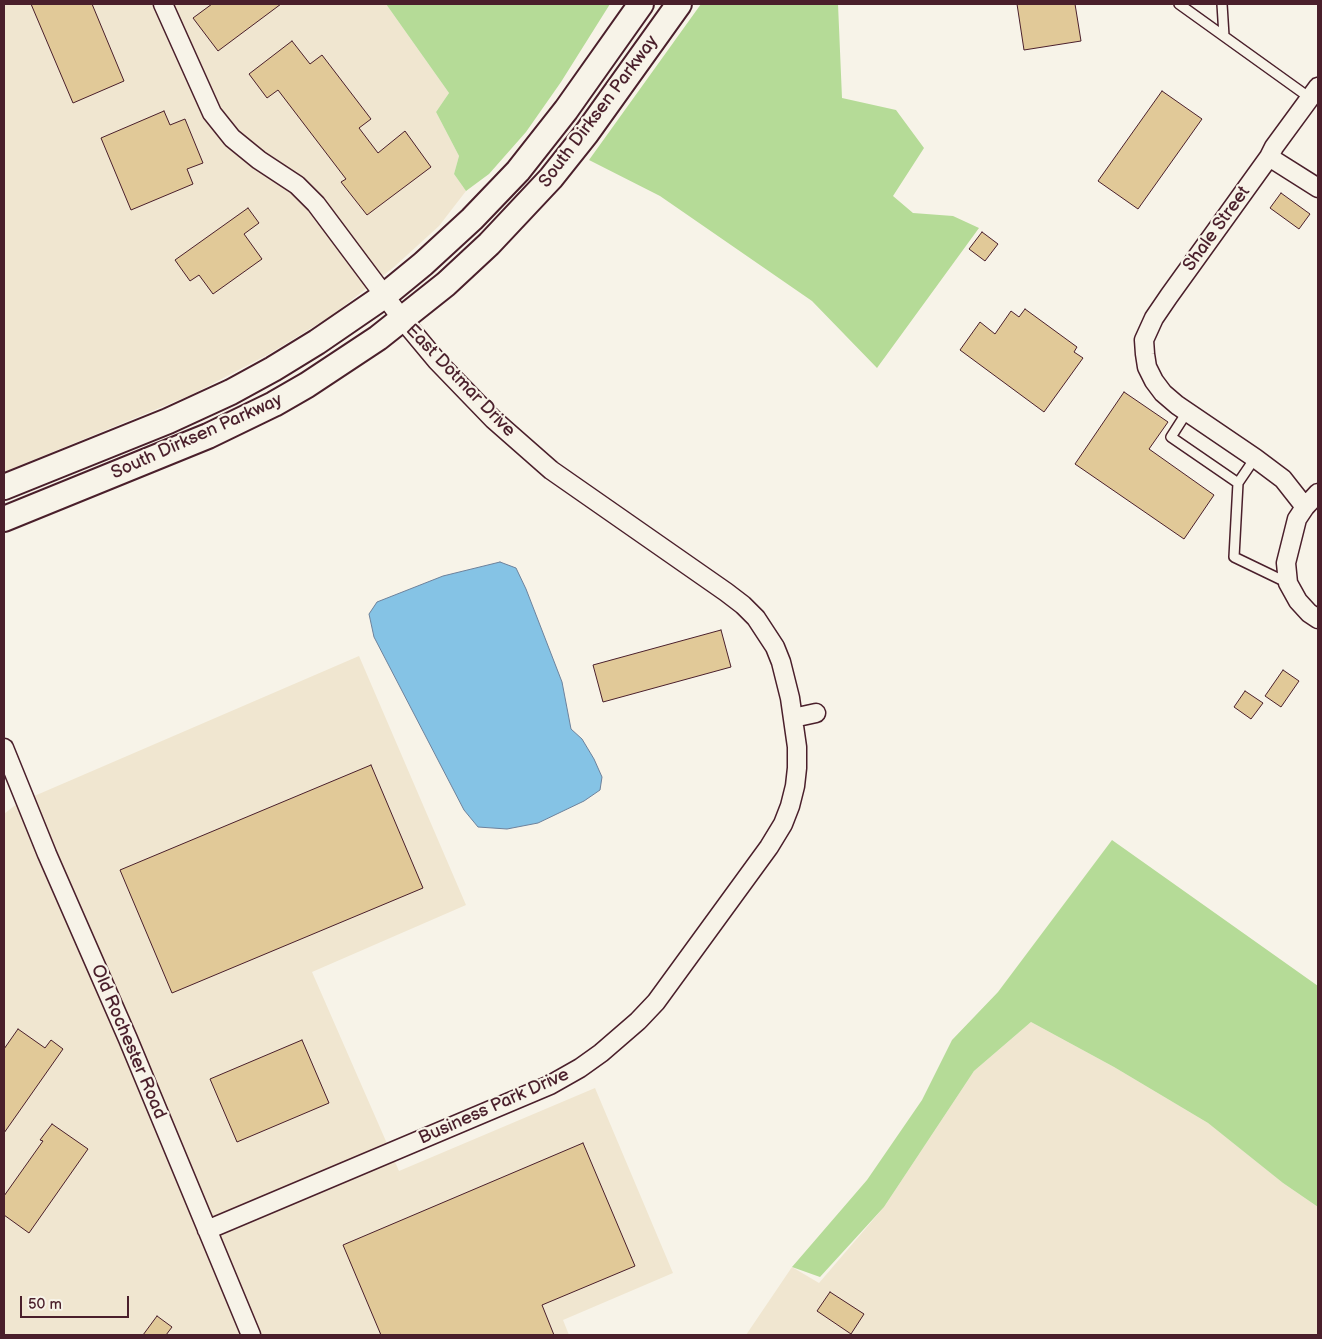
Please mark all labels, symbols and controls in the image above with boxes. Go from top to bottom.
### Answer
street label: South Dirksen Parkway [535,32,663,192]
street label: Shale Street [1179,182,1255,276]
street label: East Dotmar Drive [401,320,519,442]
street label: South Dirksen Parkway [108,390,286,484]
street label: Old Rochester Road [86,962,170,1122]
street label: Business Park Drive [415,1064,573,1150]
scale bar [22,1286,131,1318]
text: 50 m [28,1295,62,1314]

